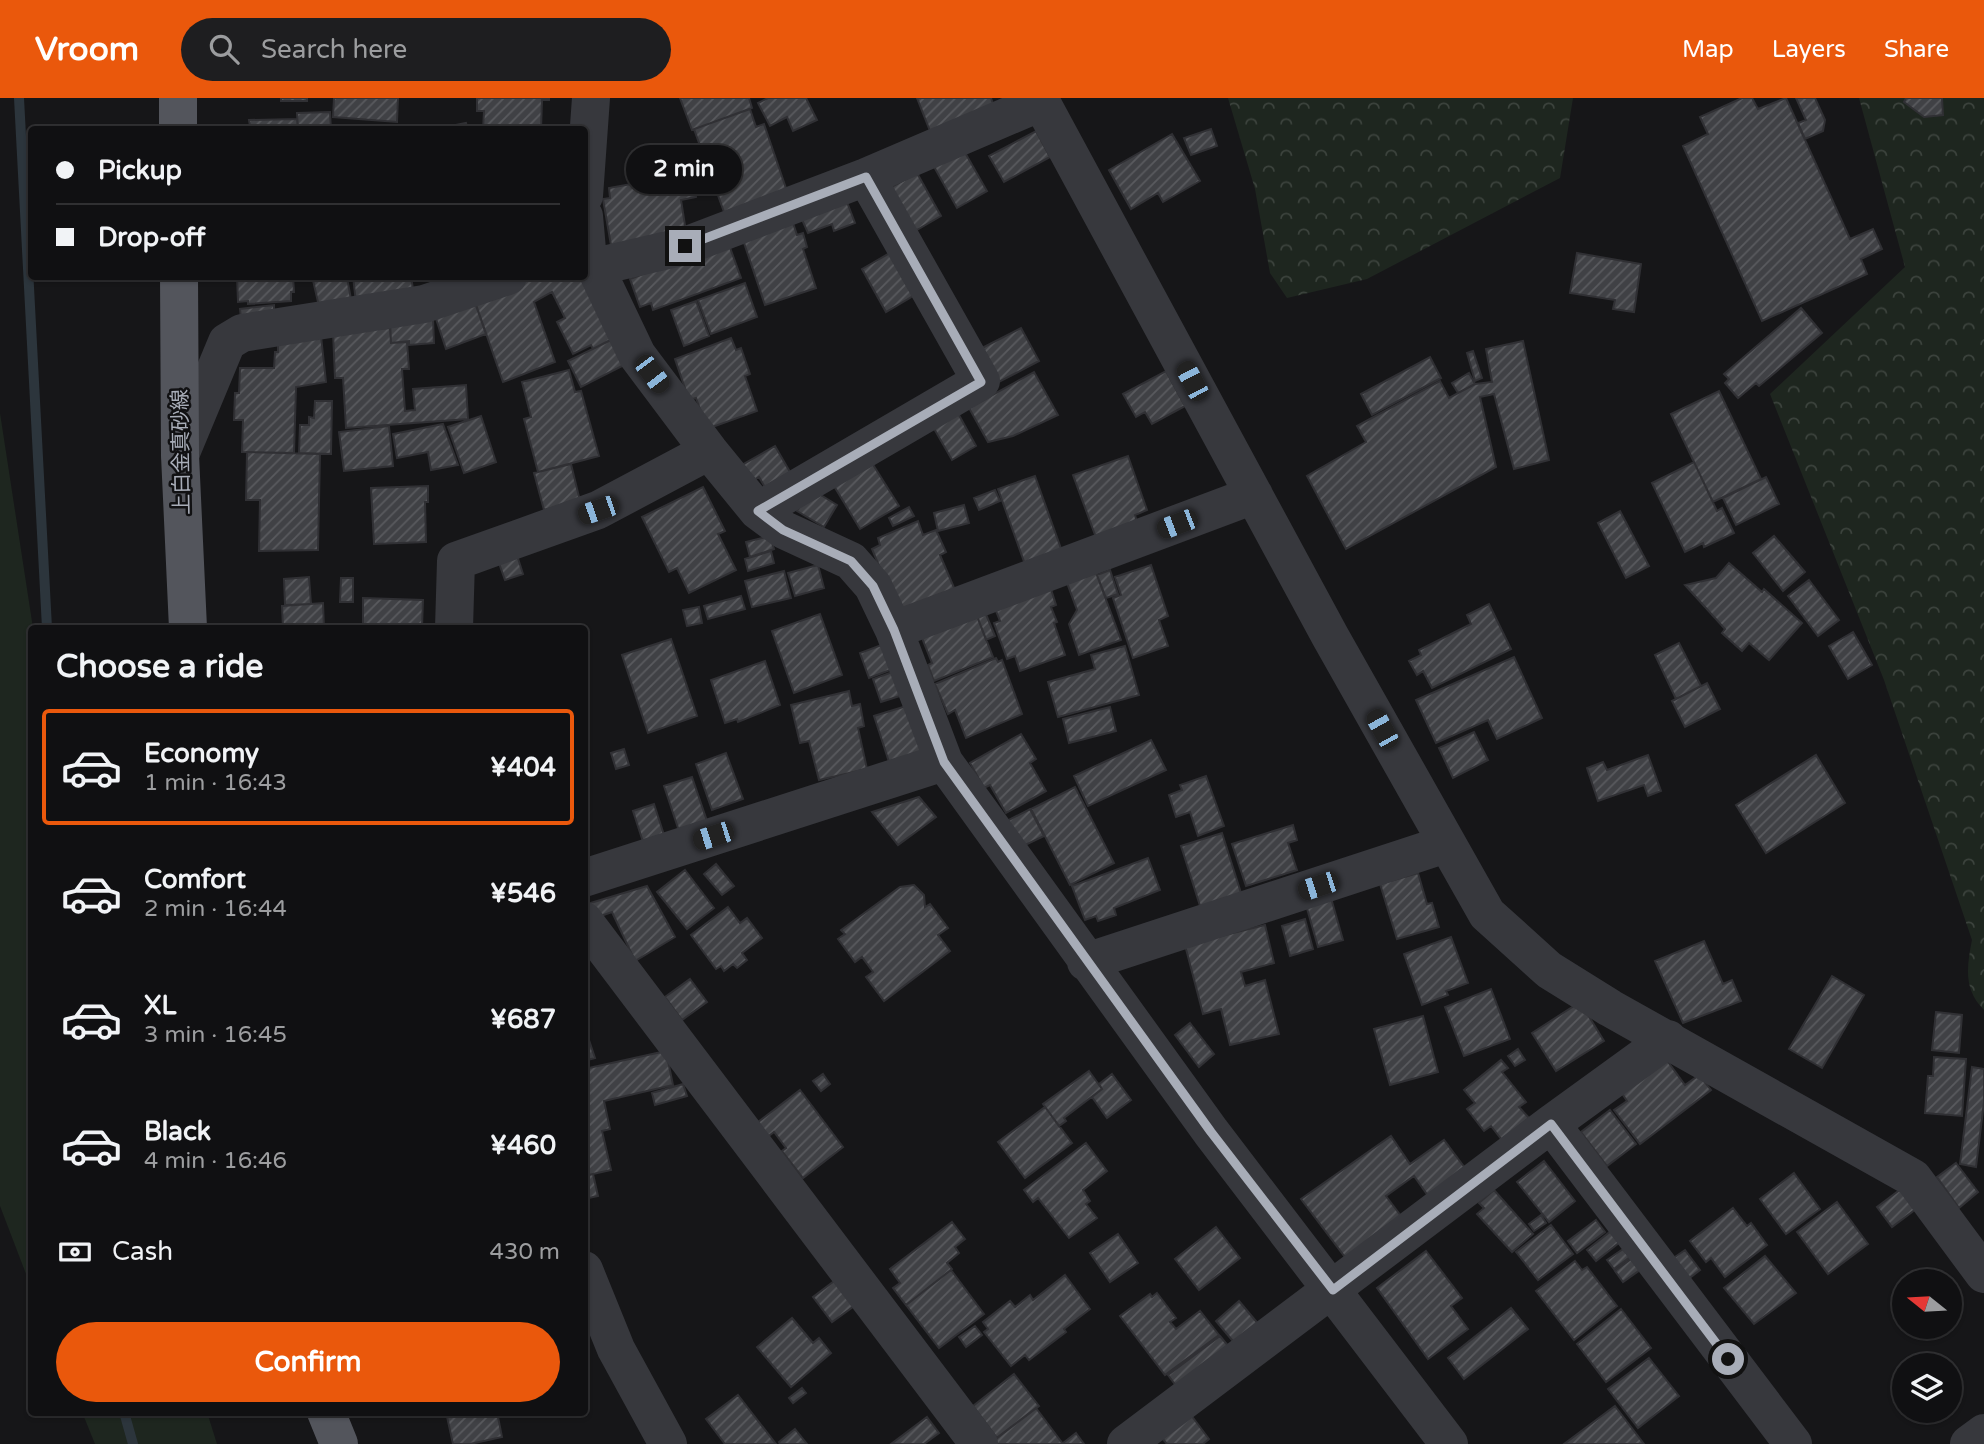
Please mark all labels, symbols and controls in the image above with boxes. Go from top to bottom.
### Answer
search box [181,18,671,81]
text: Vroom [35,30,139,69]
icon: search [205,30,243,68]
text: Search here [261,34,407,65]
text: Map [1682,35,1734,64]
text: Layers [1772,35,1846,64]
text: Share [1884,35,1949,64]
callout: 2 min [627,144,743,194]
text: Pickup [98,155,182,186]
text: 2 min [653,155,715,183]
text: Drop-off [98,222,205,253]
route end [669,230,701,262]
car [631,351,674,397]
car [1173,358,1212,404]
street label: 上白金真砂線 [168,389,195,515]
car [575,493,622,527]
car [1154,507,1201,541]
text: Choose a ride [56,648,263,686]
car [1363,706,1402,752]
icon: car [60,736,123,799]
text: Economy [144,738,259,769]
text: ¥404 [490,752,556,783]
text: 1 min · 16:43 [144,769,287,797]
car [690,820,737,852]
icon: car [60,862,123,925]
text: Comfort [144,864,246,895]
car [1295,870,1342,902]
text: ¥546 [490,878,556,909]
text: 2 min · 16:44 [144,895,287,923]
icon: car [60,988,123,1051]
text: XL [144,990,176,1021]
text: ¥687 [490,1004,556,1035]
text: 3 min · 16:45 [144,1021,287,1049]
icon: car [60,1114,123,1177]
text: Black [144,1116,211,1147]
text: ¥460 [490,1130,556,1161]
text: 4 min · 16:46 [144,1147,287,1175]
icon: cash [56,1233,94,1271]
text: Cash [112,1236,173,1267]
text: 430 m [490,1238,560,1266]
north arrow [1892,1269,1962,1339]
map controls [1892,1269,1962,1423]
button: Confirm [56,1322,560,1402]
route start [1712,1343,1744,1375]
button: layers [1892,1353,1962,1423]

